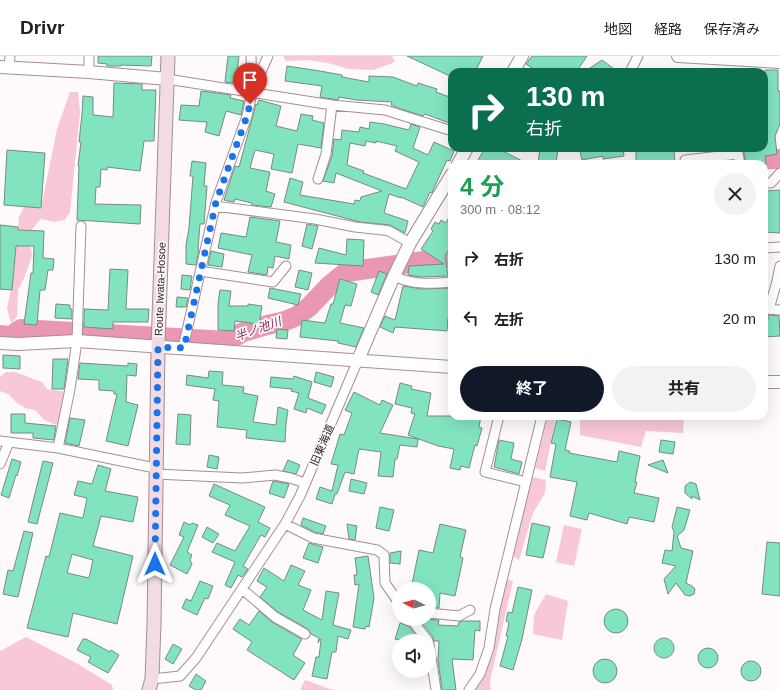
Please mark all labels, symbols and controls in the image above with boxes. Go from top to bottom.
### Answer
text: Drivr [20,17,64,38]
text: 地図 [604,21,632,37]
text: 経路 [654,21,682,37]
text: 保存済み [704,21,760,37]
pin [233,63,267,104]
icon: arrive [239,69,261,91]
text: 130 m [526,81,605,112]
icon: right [460,84,512,136]
text: 右折 [526,119,562,139]
text: 4 分 [460,173,504,200]
button: close [714,173,756,215]
text: 300 m · 08:12 [460,202,540,217]
street label: Route Iwata-Hosoe [152,242,168,336]
icon: right [460,247,482,269]
text: 130 m [714,250,756,267]
text: 右折 [494,251,524,268]
icon: left [460,307,482,329]
text: 20 m [723,310,756,327]
text: 左折 [494,311,524,328]
water label: 半ノ池川 [233,314,285,344]
button: 終了 [460,366,604,412]
button: 共有 [612,366,756,412]
street label: 旧東海道 [308,422,336,468]
position arrow [134,543,176,585]
north arrow [392,582,436,626]
map controls [392,582,436,678]
button: sound [392,634,436,678]

